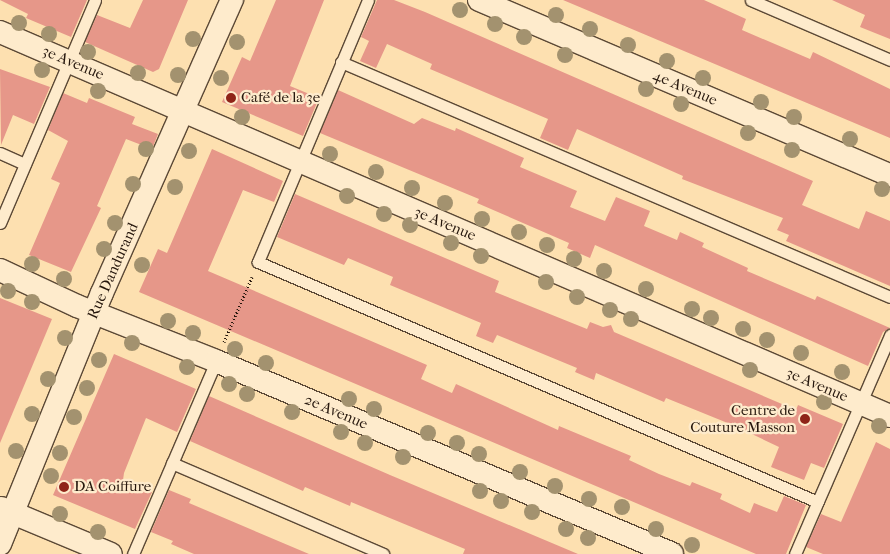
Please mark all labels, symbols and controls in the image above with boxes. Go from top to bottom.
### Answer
street label: 3e Avenue [39,42,107,84]
street label: 4e Avenue [650,66,720,110]
place label: Café de la 3e [241,89,320,107]
marker: Café de la 3e [225,92,237,104]
street label: 3e Avenue [411,203,479,245]
street label: Rue Dandurand [84,220,142,322]
street label: 3e Avenue [783,364,851,406]
street label: 2e Avenue [302,391,370,433]
place label: Centre de Couture Masson [690,401,795,436]
marker: Centre de Couture Masson [799,413,811,425]
place label: DA Coiffure [74,478,151,496]
marker: DA Coiffure [58,481,70,493]

